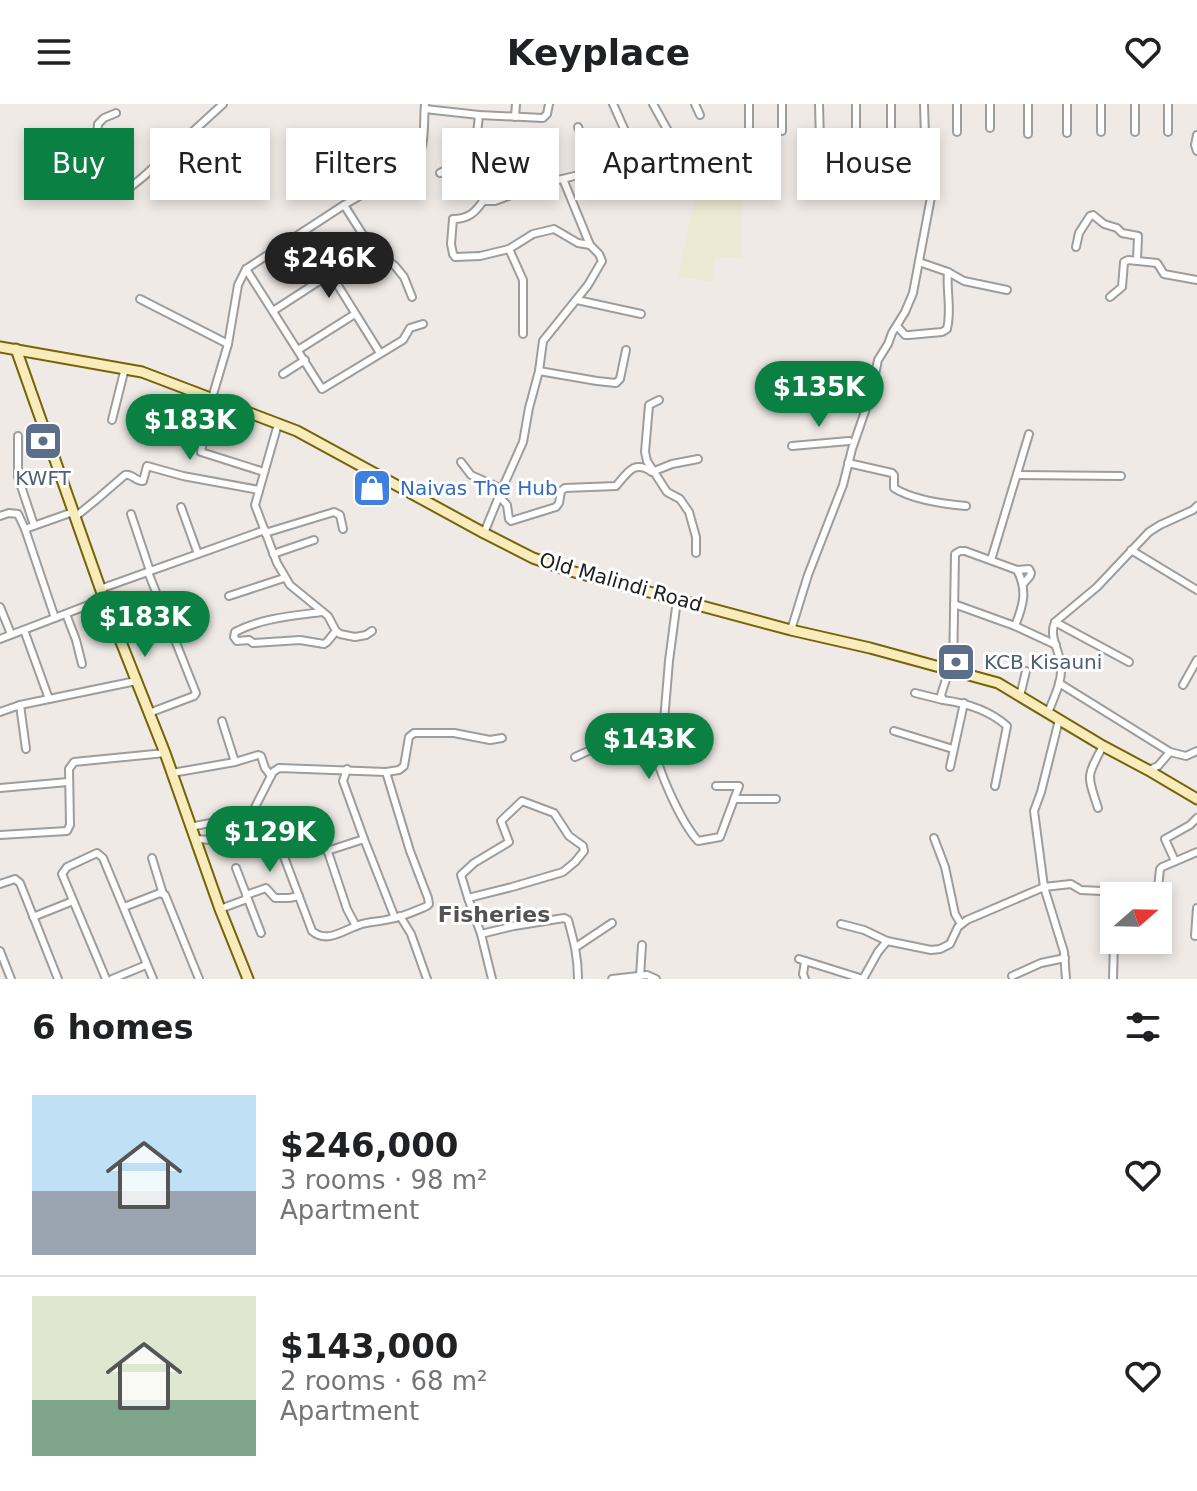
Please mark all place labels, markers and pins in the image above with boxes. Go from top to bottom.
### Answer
pin: $246K [273,232,385,300]
pin: $135K [763,361,875,429]
pin: $183K [134,394,246,462]
bank icon: KWFT [22,420,64,462]
place label: KWFT [15,466,72,490]
shop icon: Naivas The Hub [351,467,393,509]
place label: Naivas The Hub [400,476,558,500]
pin: $183K [89,591,201,659]
bank icon: KCB Kisauni [935,641,977,683]
place label: KCB Kisauni [984,650,1102,674]
pin: $143K [593,713,705,781]
pin: $129K [214,806,326,874]

